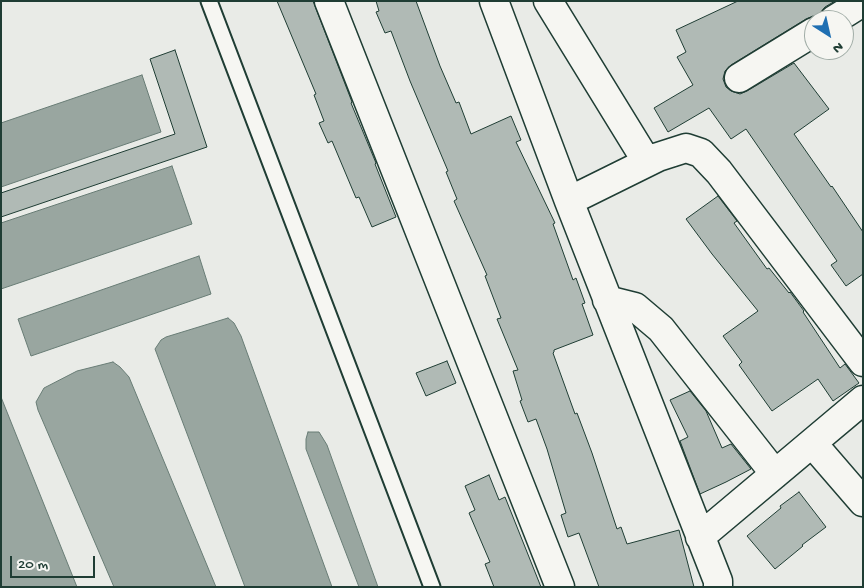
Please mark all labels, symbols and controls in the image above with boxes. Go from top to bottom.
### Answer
north arrow [804,10,854,60]
text: N [829,37,846,56]
scale bar [12,546,98,578]
text: 20 m [18,556,48,574]

